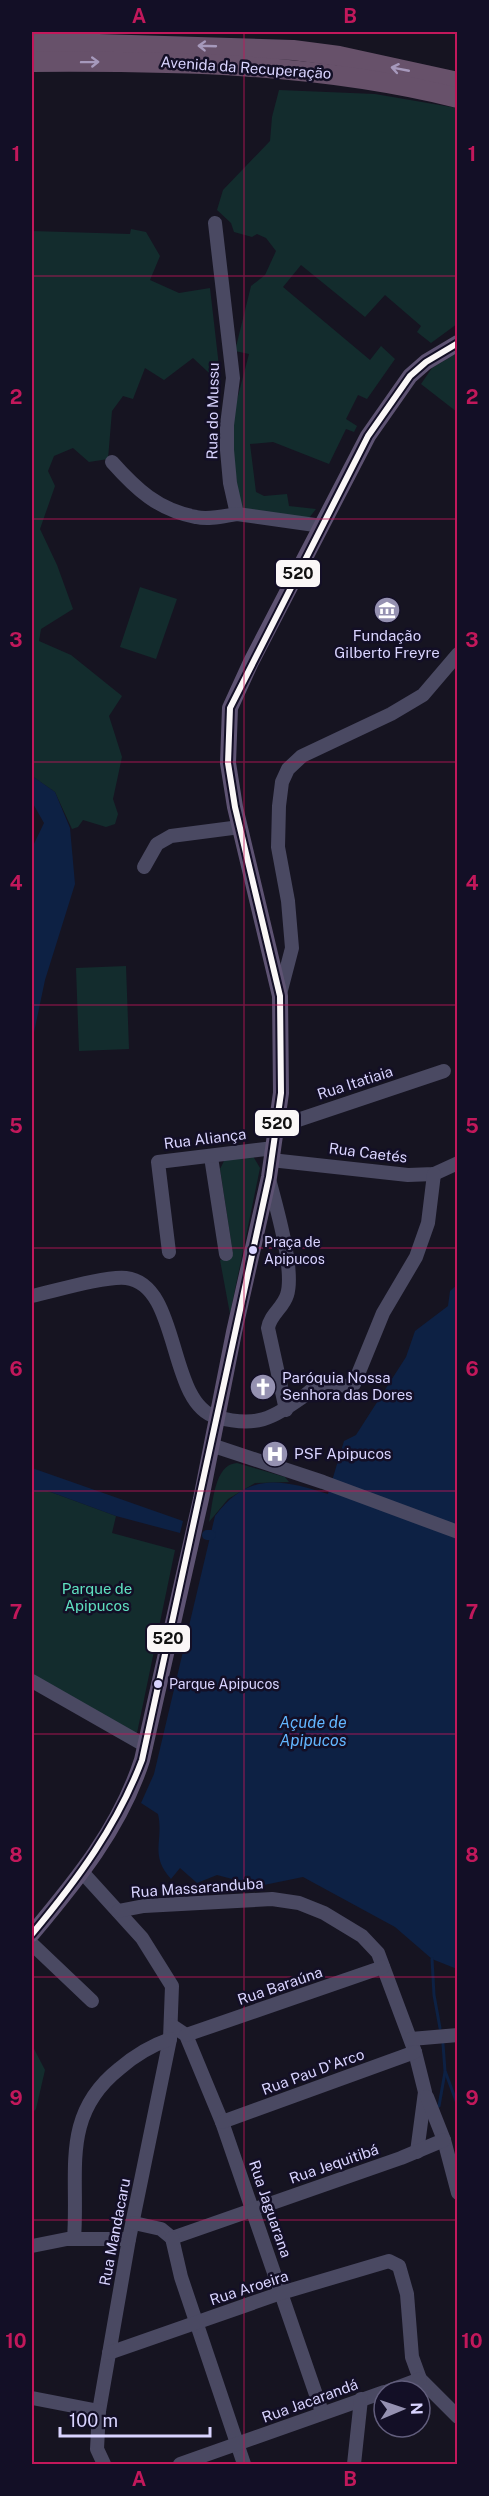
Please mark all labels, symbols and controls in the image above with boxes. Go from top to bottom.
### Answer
text: A [132,4,146,28]
text: B [343,4,357,28]
one-way arrow [198,41,218,52]
street label: Avenida da Recuperação [160,53,332,82]
one-way arrow [79,56,99,68]
one-way arrow [391,62,410,74]
text: 1 [12,142,20,166]
text: 1 [468,142,476,166]
street label: Rua do Mussu [203,362,222,460]
text: 2 [10,385,22,409]
text: 2 [466,385,478,409]
line badge: 520 [275,559,321,588]
text: 520 [282,564,314,583]
museum icon: Fundação Gilberto Freyre [372,595,402,625]
place label: Fundação Gilberto Freyre [334,627,440,661]
text: 3 [9,628,23,652]
text: 3 [465,628,479,652]
text: 4 [9,871,23,895]
text: 4 [465,871,479,895]
street label: Rua Itatiaia [315,1062,395,1103]
line badge: 520 [254,1109,300,1137]
text: 5 [9,1114,23,1138]
text: 520 [261,1114,293,1133]
text: 5 [465,1114,479,1138]
street label: Rua Aliança [163,1125,247,1152]
street label: Rua Caetés [328,1139,408,1166]
place label: Praça de Apipucos [264,1234,325,1267]
marker: Praça de Apipucos [247,1244,259,1256]
text: 6 [9,1357,23,1381]
text: 6 [465,1357,479,1381]
place label: Paróquia Nossa Senhora das Dores [282,1369,413,1403]
church icon: Paróquia Nossa Senhora das Dores [248,1372,278,1402]
hospital icon: PSF Apipucos [260,1439,290,1469]
place label: PSF Apipucos [294,1445,391,1462]
park label: Parque de Apipucos [62,1580,132,1614]
text: 7 [10,1600,22,1624]
text: 7 [466,1600,478,1624]
line badge: 520 [146,1624,191,1653]
text: 520 [152,1629,184,1648]
place label: Parque Apipucos [169,1676,279,1692]
marker: Parque Apipucos [152,1678,164,1690]
water label: Açude de Apipucos [279,1713,347,1750]
text: 8 [9,1843,23,1867]
text: 8 [465,1843,479,1867]
street label: Rua Massaranduba [130,1874,264,1901]
street label: Rua Baraúna [235,1963,325,2008]
street label: Rua Pau D'Arco [259,2045,366,2098]
text: 9 [9,2086,23,2110]
text: 9 [465,2086,479,2110]
street label: Rua Jequitibá [287,2140,381,2187]
street label: Rua Jaguarana [246,2158,295,2260]
street label: Rua Mandacaru [96,2177,133,2287]
street label: Rua Aroeira [207,2267,290,2308]
text: 10 [5,2329,27,2353]
text: 10 [461,2329,483,2353]
street label: Rua Jacarandá [259,2375,360,2426]
north arrow [372,2379,432,2439]
scale bar [60,2400,210,2438]
text: N [407,2402,426,2415]
text: 100 m [69,2410,118,2431]
text: A [132,2467,146,2491]
text: B [343,2467,357,2491]

